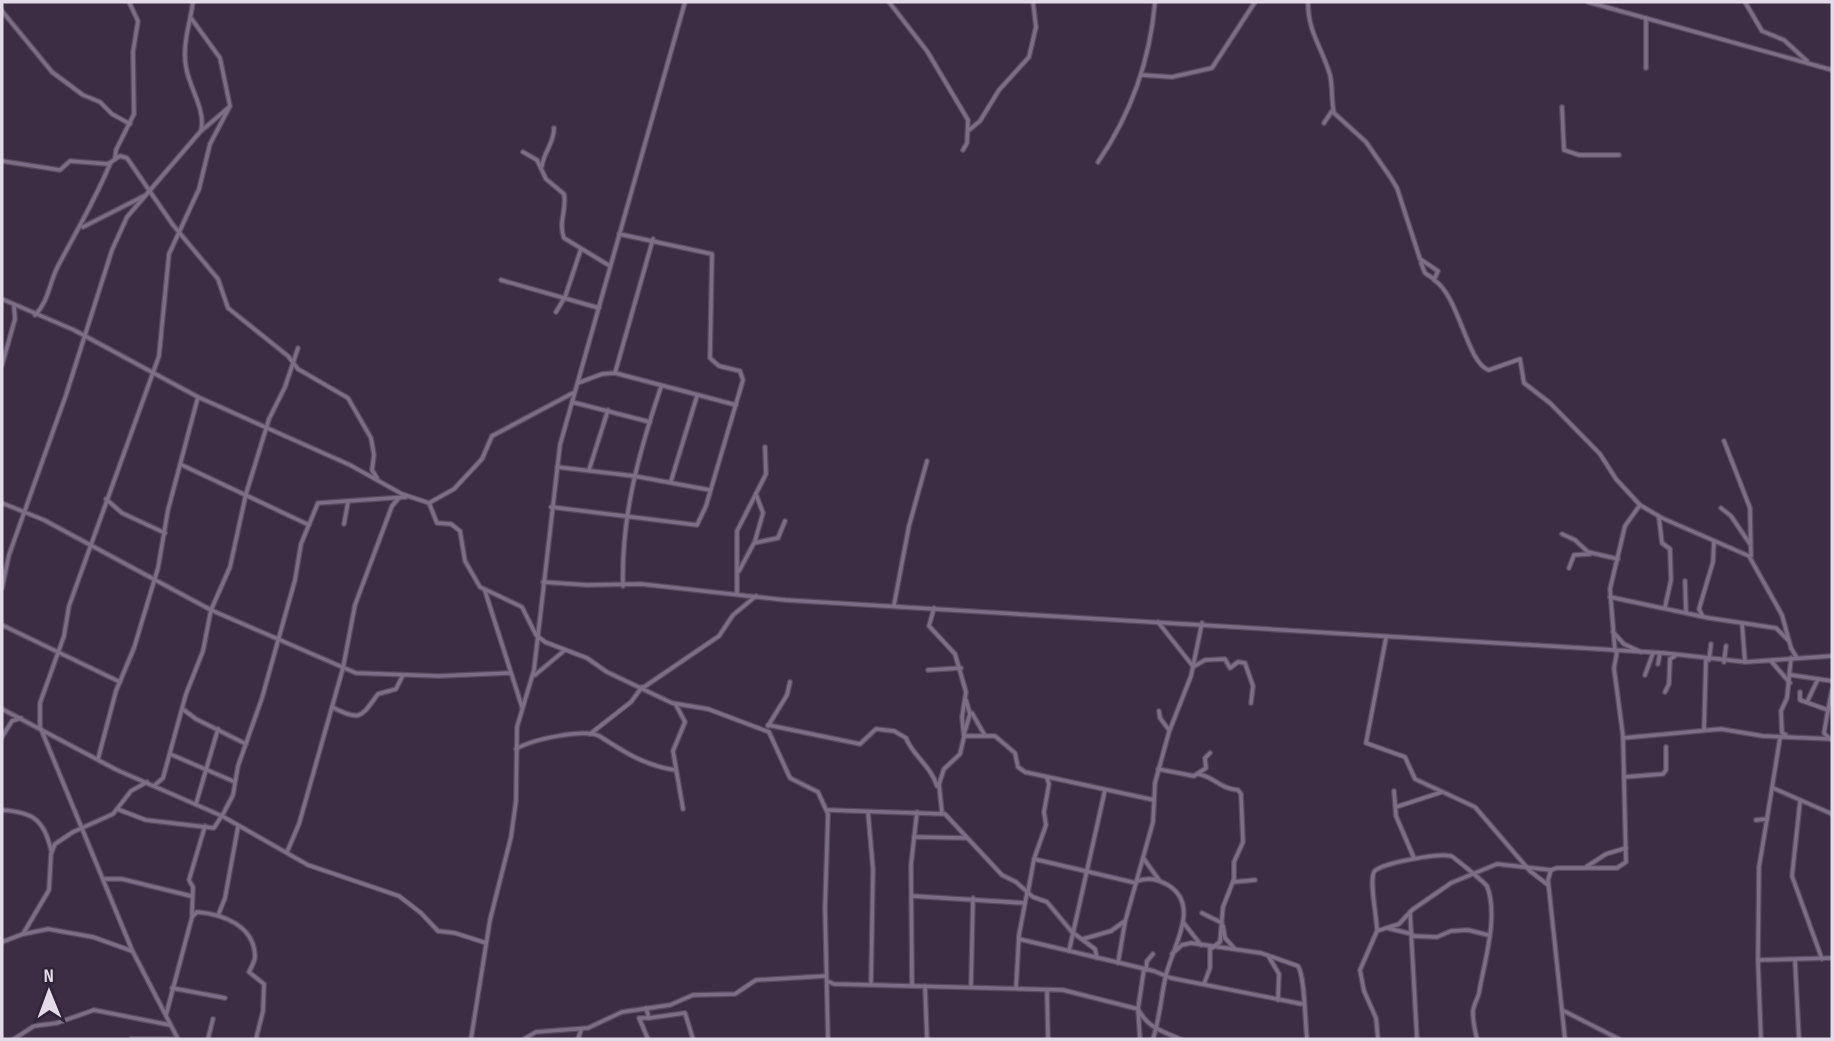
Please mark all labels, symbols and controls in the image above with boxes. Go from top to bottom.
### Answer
north arrow [14,957,84,1027]
text: N [43,965,54,988]

